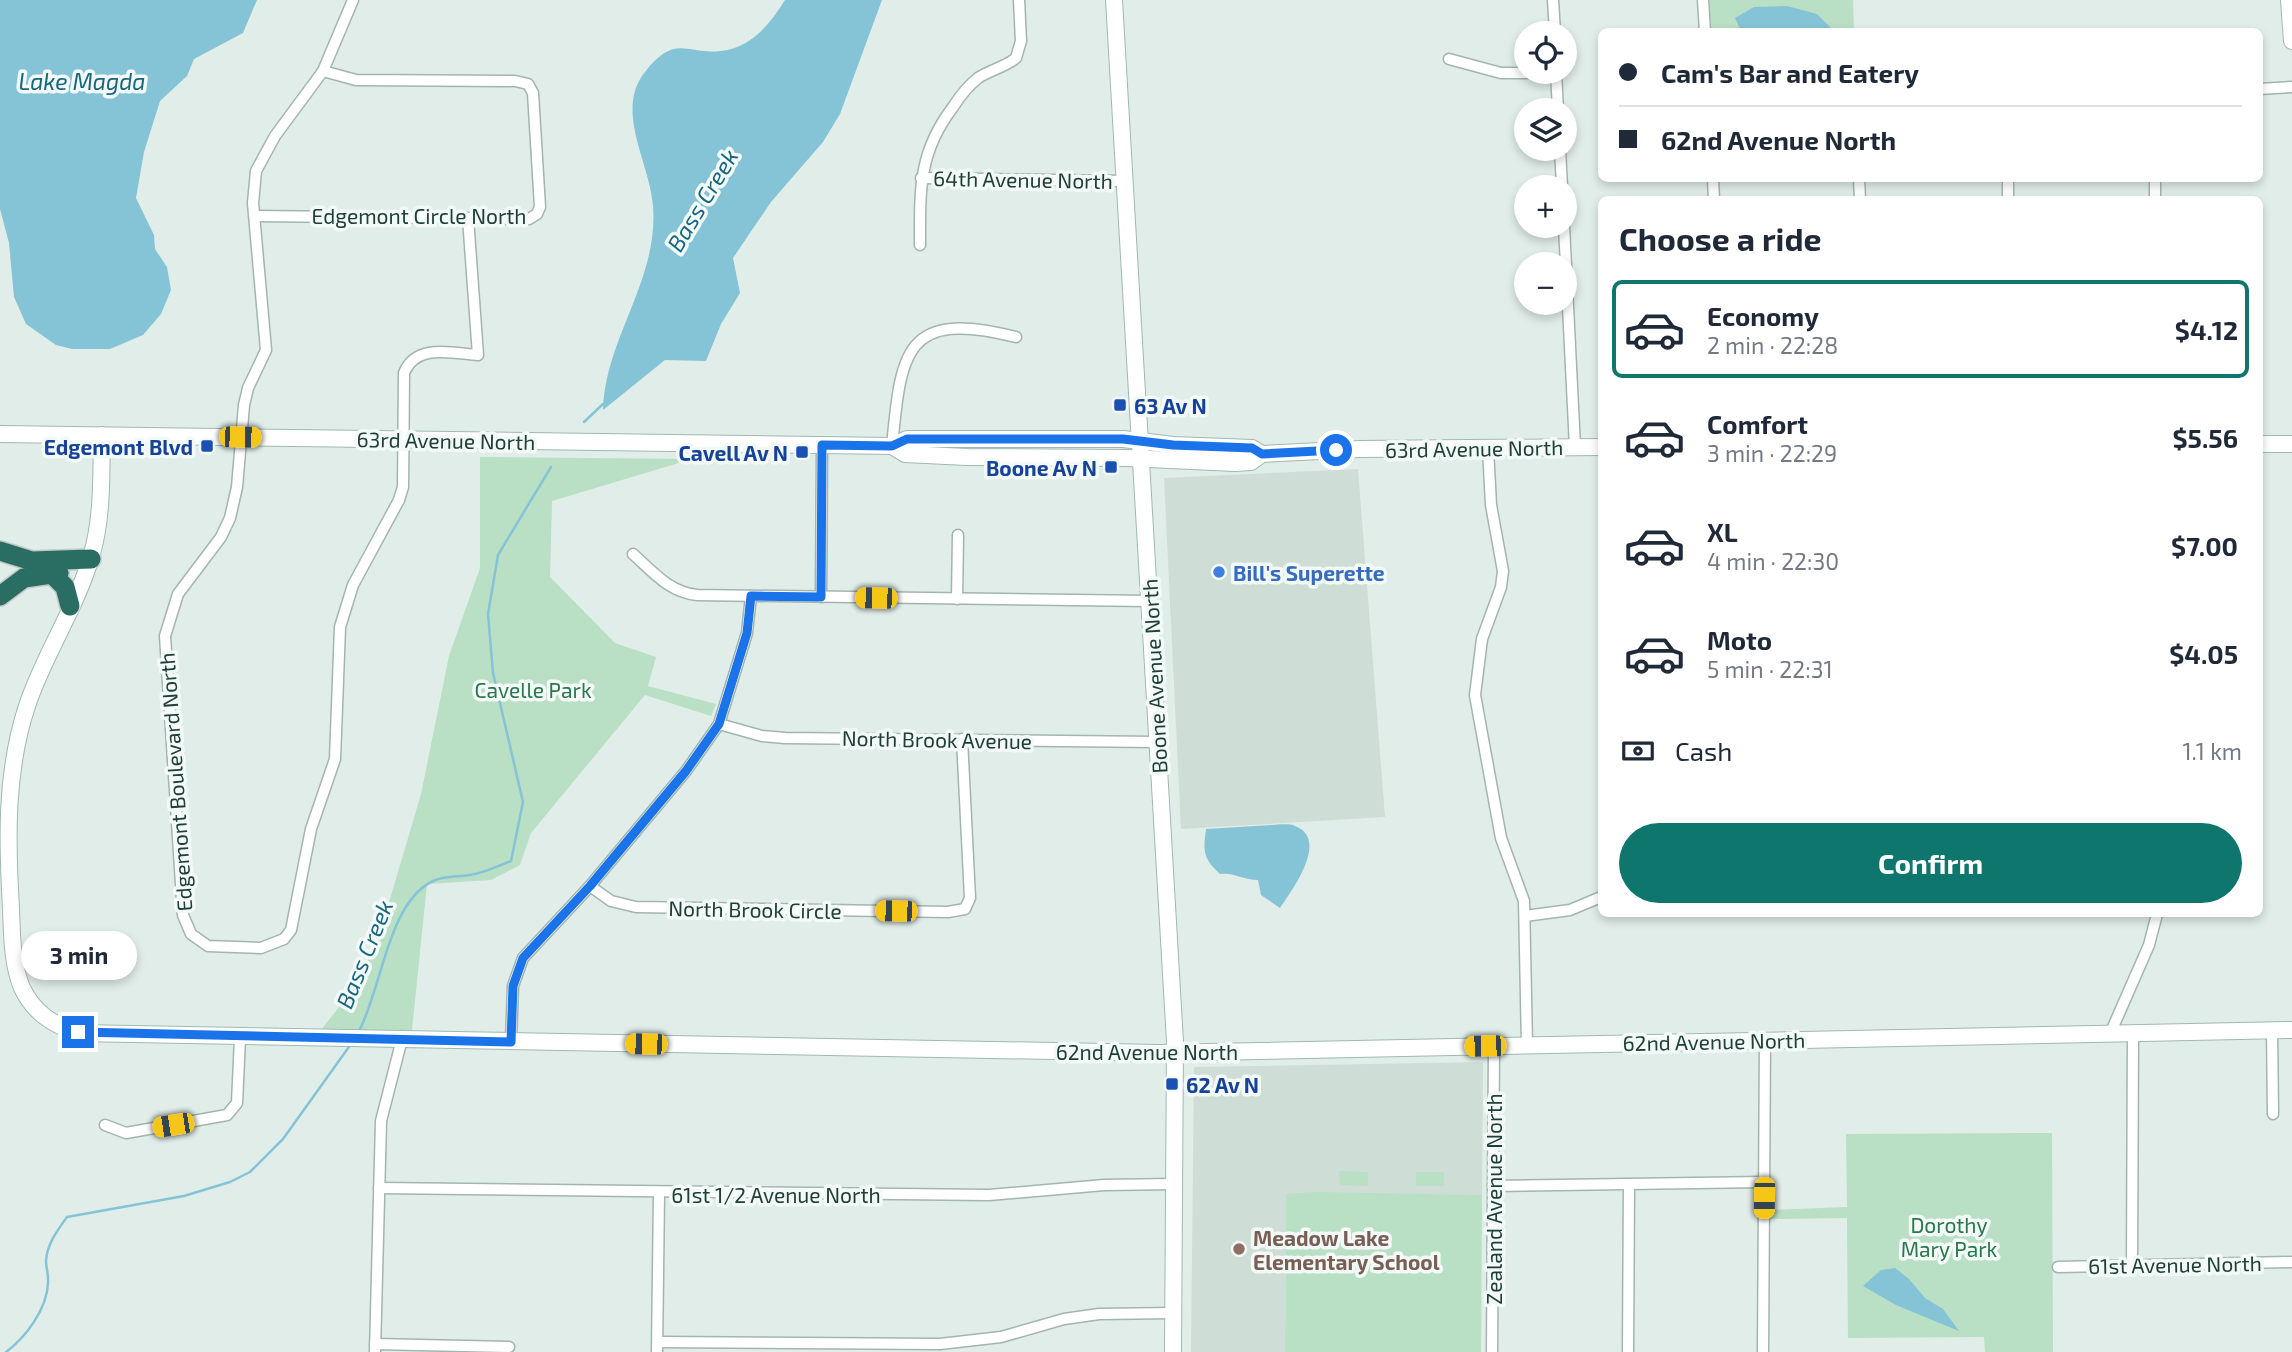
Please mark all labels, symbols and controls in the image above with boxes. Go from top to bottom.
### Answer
map controls [1514,21,1577,315]
button: locate [1514,21,1577,84]
text: Cam's Bar and Eatery [1661,57,1919,88]
water label: Lake Magda [18,67,146,95]
button: layers [1514,98,1577,161]
text: 62nd Avenue North [1661,124,1896,155]
water label: Bass Creek [661,144,743,256]
street label: 64th Avenue North [933,165,1113,193]
button: + [1514,175,1577,238]
street label: Edgemont Circle North [311,203,527,228]
text: Choose a ride [1619,219,1822,257]
button: − [1514,252,1577,315]
icon: car [1623,298,1686,361]
text: Economy [1707,300,1819,331]
text: $4.12 [2175,314,2238,345]
text: 2 min · 22:28 [1707,331,1838,359]
place label: 63 Av N [1134,393,1207,418]
marker: 63 Av N [1112,397,1128,413]
icon: car [1623,406,1686,469]
text: Comfort [1707,408,1808,439]
text: $5.56 [2173,422,2238,453]
car [219,426,262,448]
street label: 63rd Avenue North [357,426,535,454]
place label: Edgemont Blvd [44,434,193,459]
route start [1320,434,1352,466]
street label: 63rd Avenue North [1385,434,1563,462]
marker: Edgemont Blvd [199,438,215,454]
text: 3 min · 22:29 [1707,439,1837,467]
place label: Cavell Av N [678,440,788,465]
marker: Cavell Av N [794,444,810,460]
place label: Boone Av N [986,455,1097,480]
marker: Boone Av N [1103,459,1119,475]
icon: car [1623,514,1686,577]
text: XL [1707,516,1738,547]
text: $7.00 [2171,530,2238,561]
text: 4 min · 22:30 [1707,547,1839,575]
place label: Bill's Superette [1233,560,1385,585]
marker: Bill's Superette [1211,564,1227,580]
street label: Boone Avenue North [1136,578,1172,774]
car [855,587,898,609]
icon: car [1623,622,1686,685]
text: Moto [1707,624,1772,655]
text: $4.05 [2169,638,2238,669]
street label: Edgemont Boulevard North [153,652,197,912]
text: 5 min · 22:31 [1707,655,1833,683]
park label: Cavelle Park [474,677,592,702]
street label: North Brook Avenue [842,725,1032,753]
icon: cash [1619,732,1657,770]
text: Cash [1675,735,1732,766]
text: 1.1 km [2182,737,2242,765]
button: Confirm [1619,823,2242,903]
street label: North Brook Circle [668,895,842,923]
water label: Bass Creek [330,896,398,1012]
car [875,900,918,922]
callout: 3 min [20,930,136,979]
text: 3 min [50,941,108,969]
route end [62,1016,94,1048]
street label: 62nd Avenue North [1622,1027,1806,1055]
car [625,1033,668,1055]
car [1464,1035,1507,1057]
street label: 62nd Avenue North [1056,1039,1238,1064]
place label: 62 Av N [1186,1072,1259,1097]
marker: 62 Av N [1164,1076,1180,1092]
street label: Zealand Avenue North [1481,1093,1506,1305]
car [151,1111,196,1139]
car [1754,1177,1775,1219]
street label: 61st 1/2 Avenue North [671,1182,881,1207]
park label: Dorothy Mary Park [1901,1212,1998,1261]
place label: Meadow Lake Elementary School [1253,1225,1440,1275]
marker: Meadow Lake Elementary School [1231,1241,1247,1257]
street label: 61st Avenue North [2088,1250,2262,1278]

